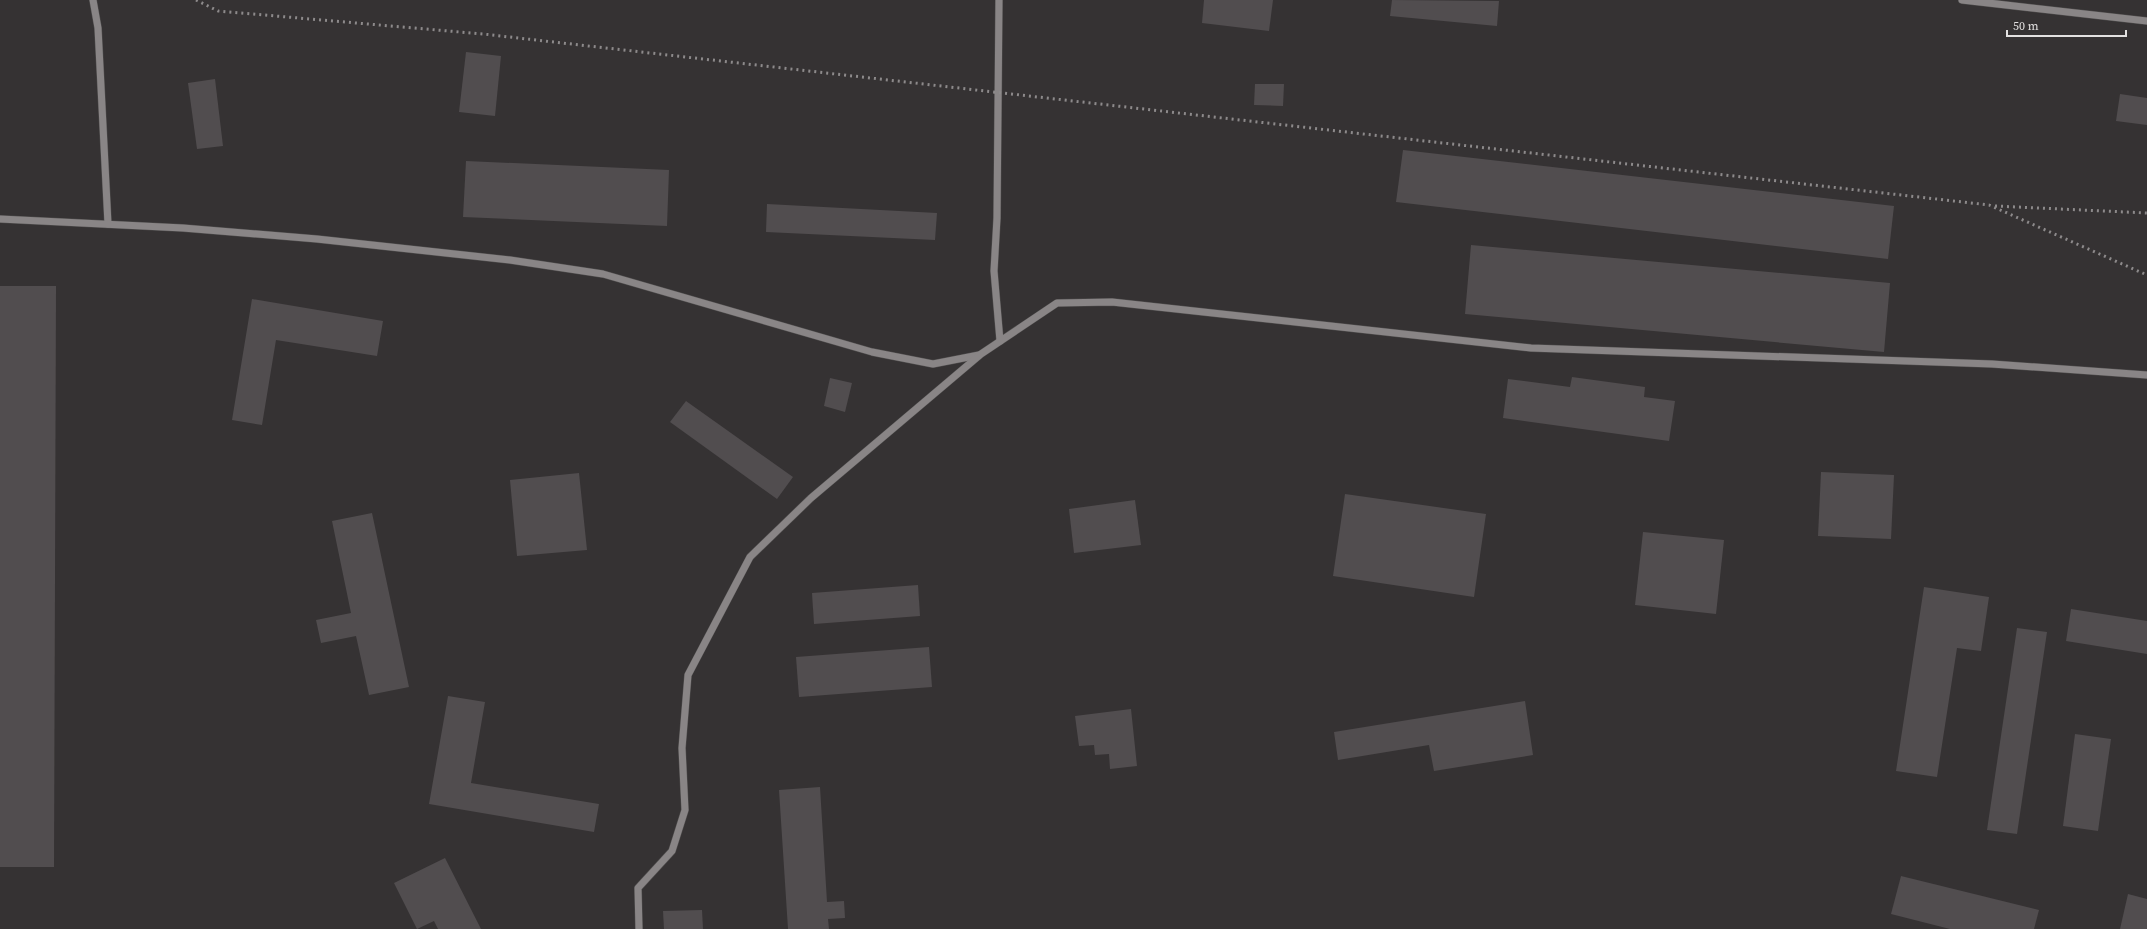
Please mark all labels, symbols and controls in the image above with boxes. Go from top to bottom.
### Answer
scale bar [2007,12,2126,38]
text: 50 m [2013,18,2039,34]

